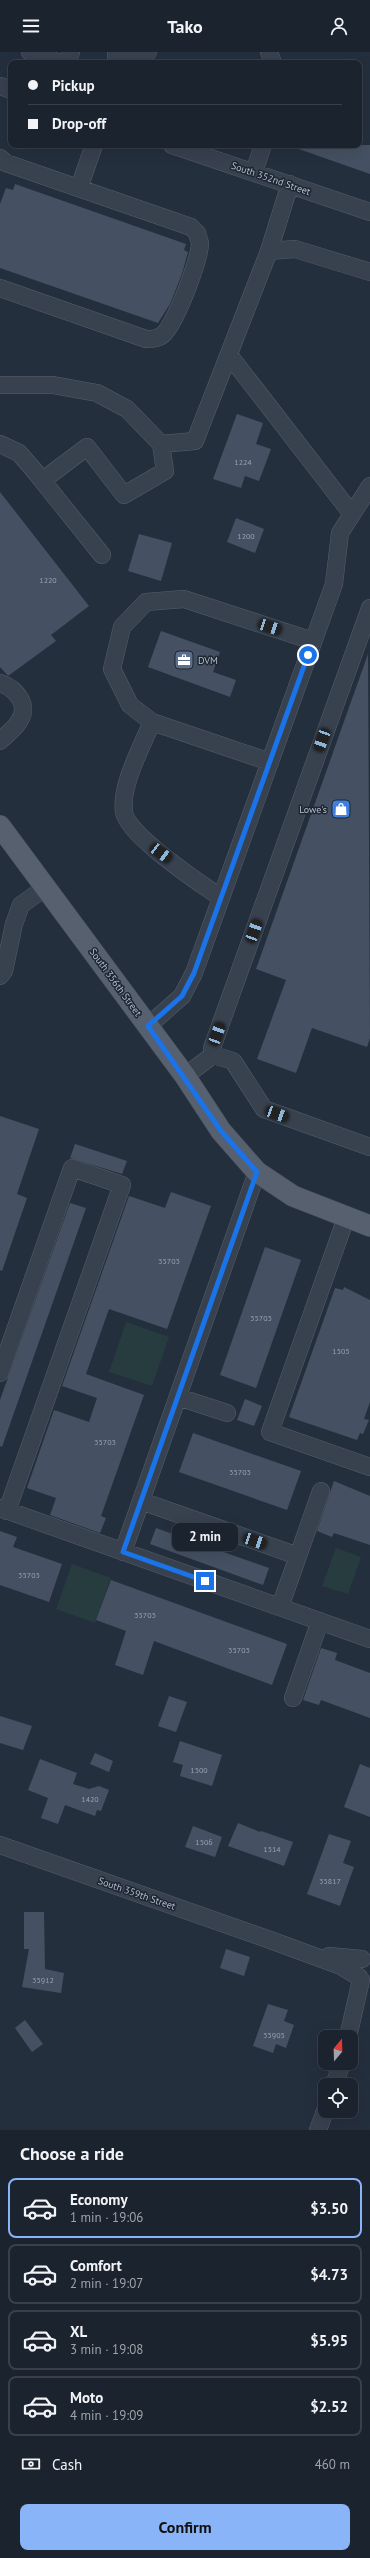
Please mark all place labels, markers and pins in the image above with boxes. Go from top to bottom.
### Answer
office icon: DVM [173,649,195,671]
place label: DVM [198,654,218,667]
shop icon: Lowe's [330,798,352,820]
place label: Lowe's [299,803,327,816]

